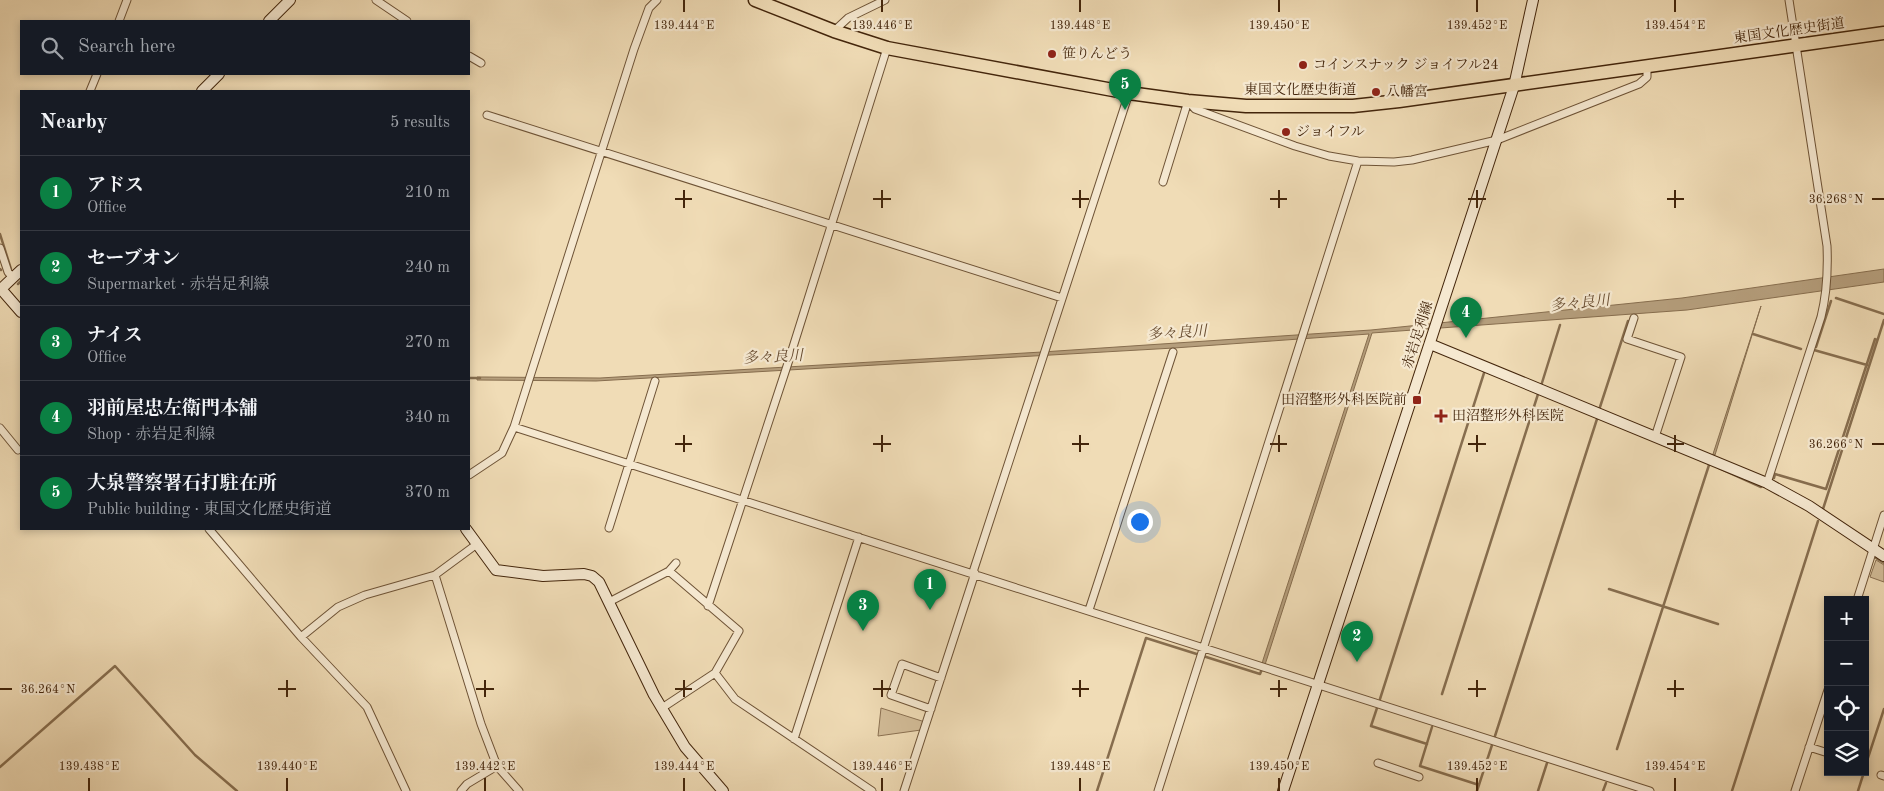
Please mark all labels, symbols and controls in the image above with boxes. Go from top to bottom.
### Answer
street label: 東国文化歴史街道 [1732,15,1845,46]
text: 139.450°E [1249,19,1309,32]
text: 139.452°E [1447,19,1507,32]
text: 139.454°E [1645,19,1705,32]
search box [20,20,470,75]
text: 139.444°E [654,20,714,32]
text: 139.446°E [852,20,912,32]
text: 139.448°E [1050,20,1110,32]
icon: search [38,34,66,62]
text: Search here [78,38,175,57]
place label: 笹りんどう [1062,46,1132,61]
marker: 笹りんどう [1046,48,1058,60]
place label: コインスナック ジョイフル24 [1313,57,1499,72]
marker: コインスナック ジョイフル24 [1297,59,1309,71]
pin: 5 [1109,69,1141,110]
street label: 東国文化歴史街道 [1244,82,1356,97]
place label: 八幡宮 [1386,84,1428,99]
marker: 八幡宮 [1370,86,1382,98]
text: Nearby [40,112,108,133]
text: 5 results [390,115,450,131]
place label: ジョイフル [1296,124,1365,139]
marker: ジョイフル [1280,126,1292,138]
text: アドス [87,177,144,196]
text: 1 [51,185,61,201]
text: 210 m [405,185,450,201]
text: 36.268°N [1809,194,1863,206]
text: Office [87,200,126,216]
text: セーブオン [87,250,180,269]
text: 2 [51,260,61,276]
text: 240 m [405,260,450,276]
text: Supermarket · 赤岩足利線 [87,277,270,293]
water label: 多々良川 [1549,291,1613,315]
pin: 4 [1450,297,1482,338]
street label: 赤岩足利線 [1400,299,1435,370]
water label: 多々良川 [1146,322,1209,344]
text: ナイス [87,327,142,346]
text: 3 [51,335,61,351]
text: 270 m [405,335,450,351]
water label: 多々良川 [743,347,805,367]
text: Office [87,350,126,366]
place label: 田沼整形外科医院前 [1281,392,1407,407]
marker: 田沼整形外科医院前 [1411,394,1423,406]
text: 羽前屋忠左衛門本舗 [87,400,258,419]
place label: 田沼整形外科医院 [1452,408,1564,423]
marker: 田沼整形外科医院 [1434,409,1448,423]
text: 4 [51,410,61,426]
text: 340 m [405,410,450,426]
text: Shop · 赤岩足利線 [87,427,215,443]
text: 36.266°N [1809,439,1863,451]
text: 大泉警察署石打駐在所 [87,475,277,494]
text: 5 [51,485,61,501]
text: 370 m [405,485,450,501]
text: Public building · 東国文化歴史街道 [87,502,331,518]
your location [1127,509,1153,535]
pin: 1 [914,569,946,610]
pin: 3 [847,590,879,631]
map controls [1824,596,1869,776]
button: + [1824,596,1869,641]
pin: 2 [1341,621,1373,662]
button: − [1824,641,1869,686]
text: 36.264°N [21,684,75,696]
button: locate [1824,686,1869,731]
button: layers [1824,731,1869,776]
text: 139.450°E [1249,760,1309,773]
text: 139.452°E [1447,760,1507,773]
text: 139.454°E [1645,760,1705,773]
text: 139.438°E [59,761,119,773]
text: 139.440°E [257,761,317,773]
text: 139.442°E [455,761,515,773]
text: 139.444°E [654,761,714,773]
text: 139.446°E [852,761,912,773]
text: 139.448°E [1050,761,1110,773]

